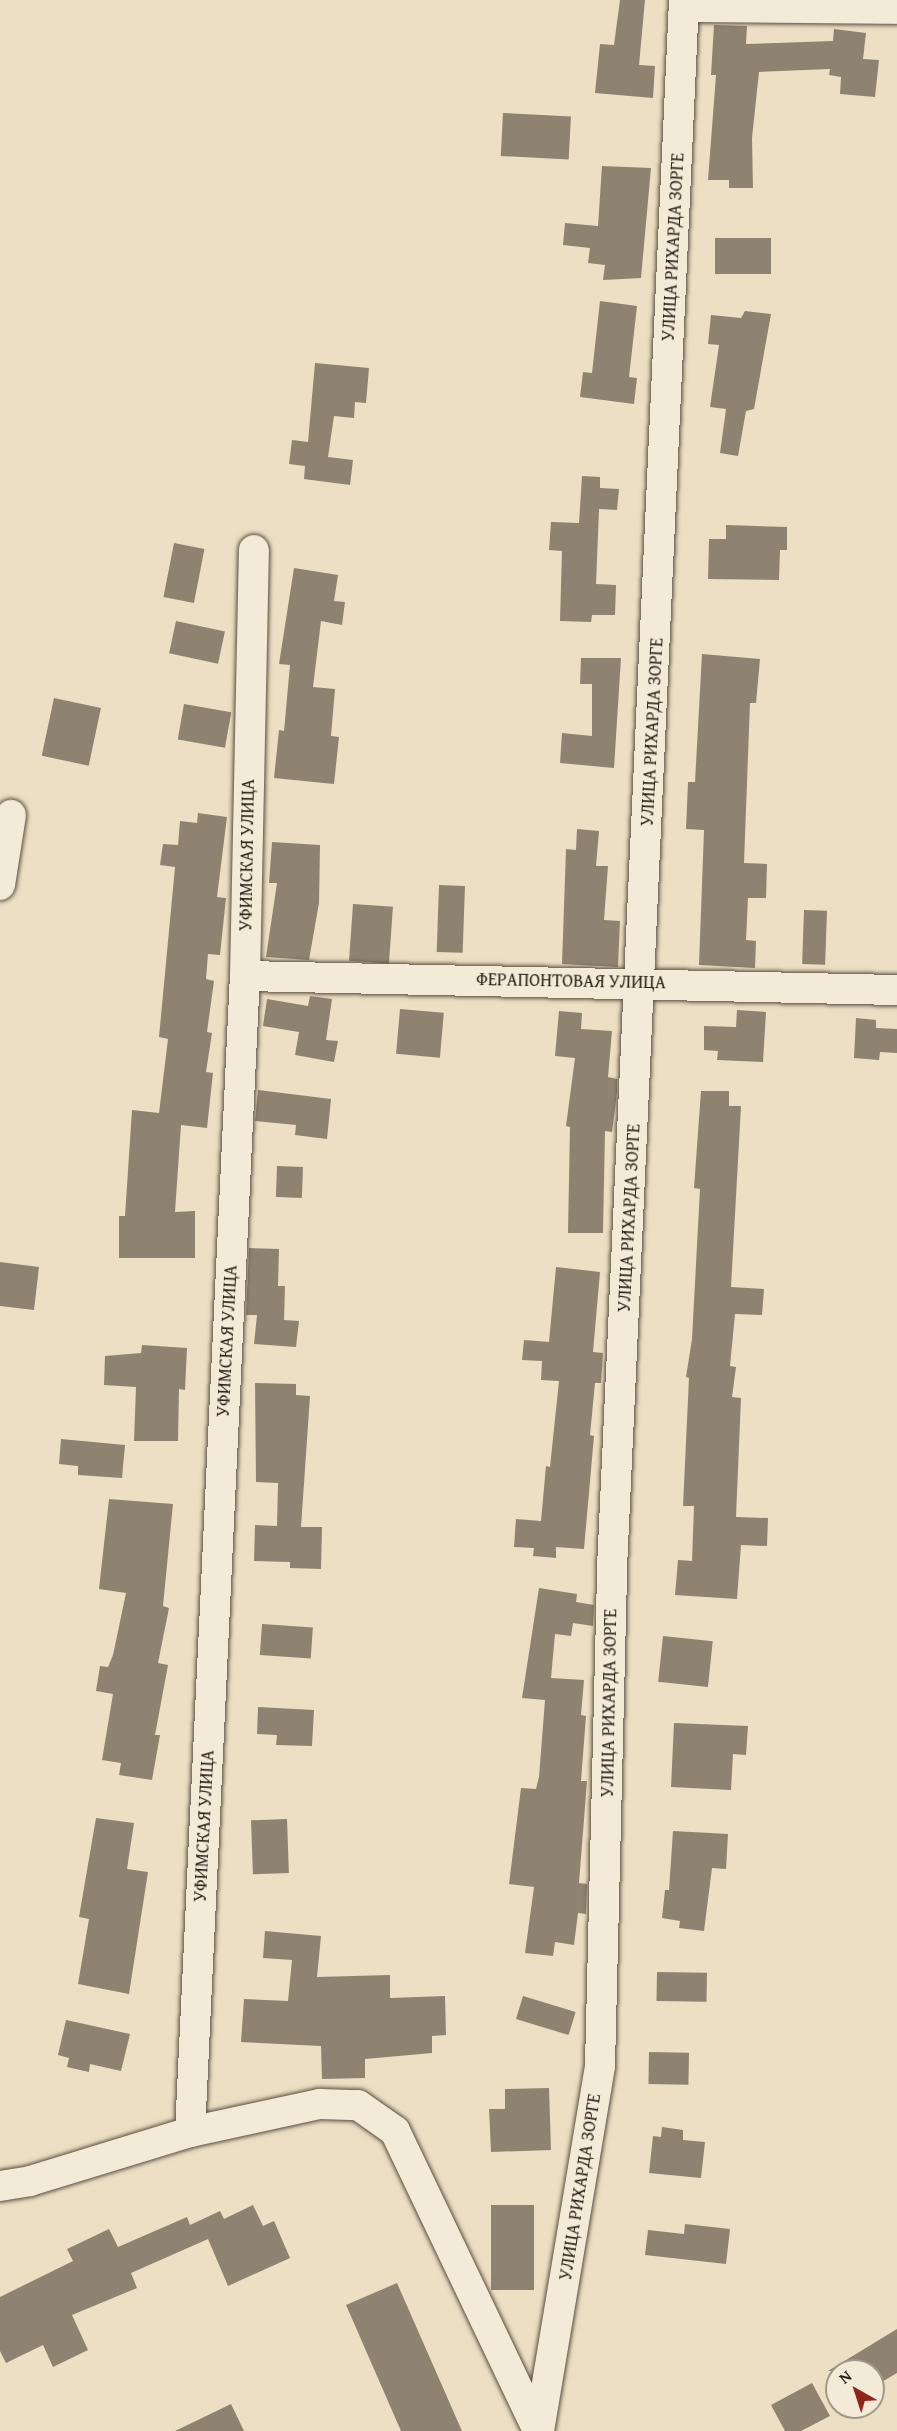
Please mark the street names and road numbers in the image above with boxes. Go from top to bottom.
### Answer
street label: УЛИЦА РИХАРДА ЗОРГЕ [657,152,689,342]
street label: УЛИЦА РИХАРДА ЗОРГЕ [636,637,668,827]
street label: УФИМСКАЯ УЛИЦА [235,779,259,931]
street label: ФЕРАПОНТОВАЯ УЛИЦА [476,969,666,993]
street label: УЛИЦА РИХАРДА ЗОРГЕ [613,1123,645,1313]
street label: УФИМСКАЯ УЛИЦА [212,1264,242,1418]
street label: УЛИЦА РИХАРДА ЗОРГЕ [597,1608,621,1798]
street label: УФИМСКАЯ УЛИЦА [189,1749,219,1903]
street label: УЛИЦА РИХАРДА ЗОРГЕ [555,2092,605,2282]

